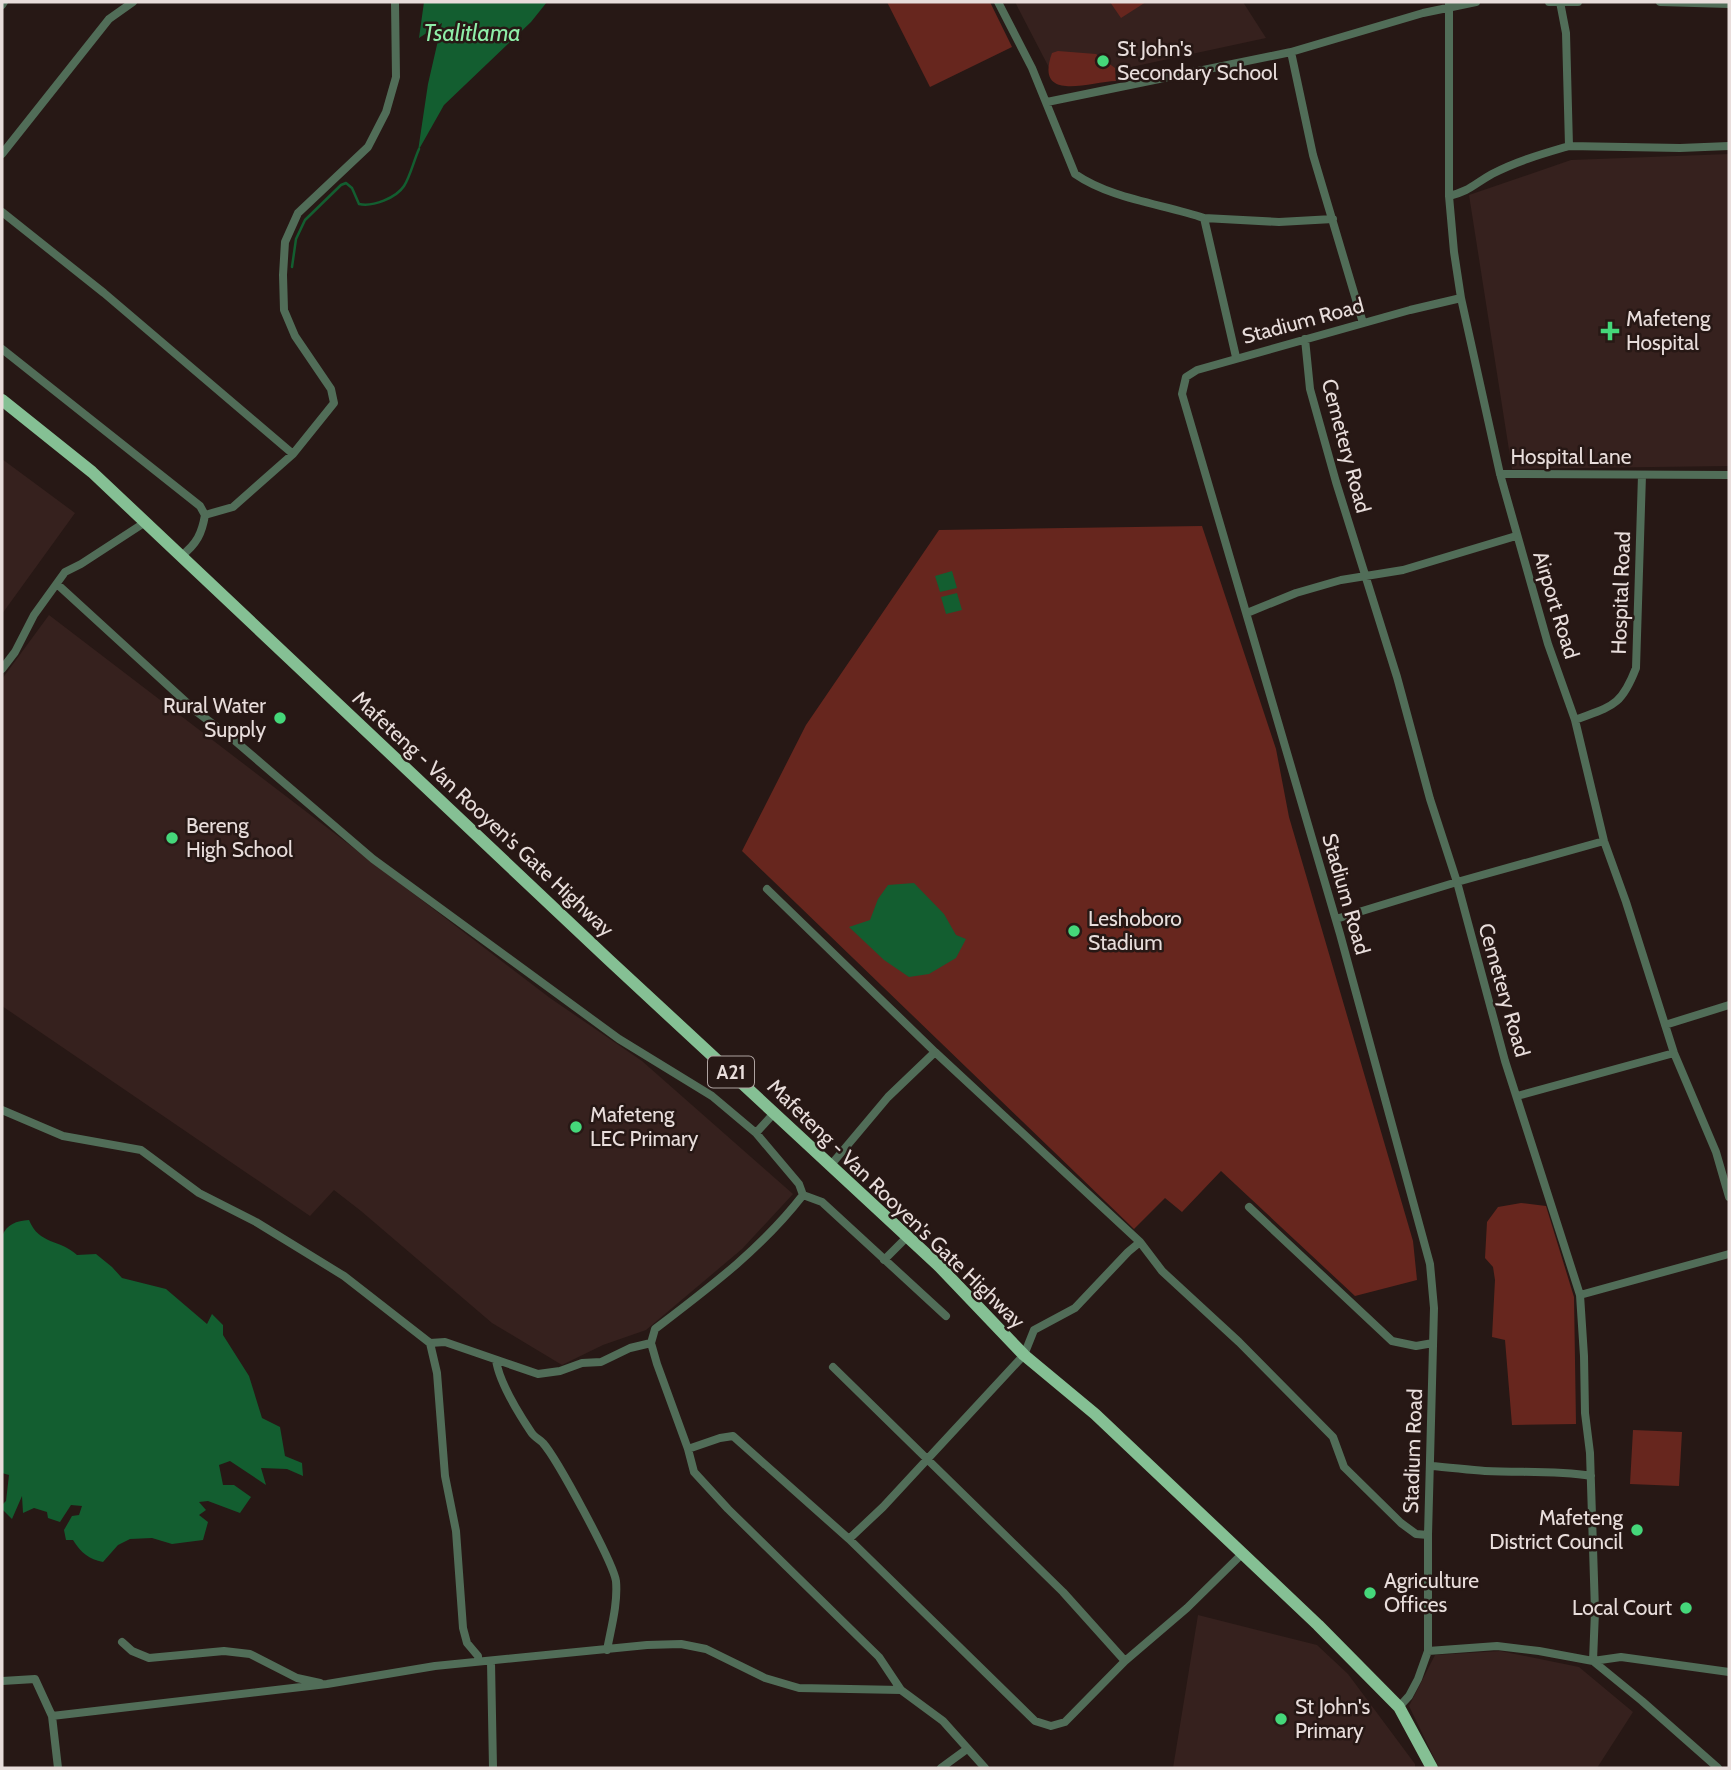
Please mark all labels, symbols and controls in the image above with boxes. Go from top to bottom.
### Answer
water label: Tsalitlama [423,19,521,47]
place label: St John's Secondary School [1117,36,1278,85]
marker: St John's Secondary School [1095,53,1111,69]
street label: Stadium Road [1239,292,1366,349]
place label: Mafeteng Hospital [1626,306,1711,355]
marker: Mafeteng Hospital [1600,321,1620,341]
street label: Cemetery Road [1317,376,1376,516]
street label: Hospital Lane [1511,444,1632,469]
street label: Hospital Road [1606,531,1635,655]
street label: Airport Road [1528,548,1585,662]
street label: Mafeteng - Van Rooyen's Gate Highway [347,686,619,942]
place label: Rural Water Supply [163,693,266,742]
marker: Rural Water Supply [272,710,288,726]
place label: Bereng High School [186,813,293,862]
marker: Bereng High School [164,830,180,846]
street label: Stadium Road [1317,830,1376,957]
place label: Leshoboro Stadium [1088,906,1182,955]
street label: Cemetery Road [1473,920,1535,1060]
marker: Leshoboro Stadium [1066,923,1082,939]
road number: A21 [708,1056,754,1088]
street label: Mafeteng - Van Rooyen's Gate Highway [762,1074,1031,1334]
place label: Mafeteng LEC Primary [590,1102,699,1151]
marker: Mafeteng LEC Primary [568,1119,584,1135]
street label: Stadium Road [1398,1388,1427,1514]
place label: Mafeteng District Council [1489,1505,1624,1554]
marker: Mafeteng District Council [1629,1522,1645,1538]
place label: Agriculture Offices [1384,1568,1479,1617]
marker: Agriculture Offices [1362,1585,1378,1601]
place label: Local Court [1572,1595,1672,1620]
marker: Local Court [1678,1600,1694,1616]
place label: St John's Primary [1295,1694,1370,1743]
marker: St John's Primary [1273,1711,1289,1727]

